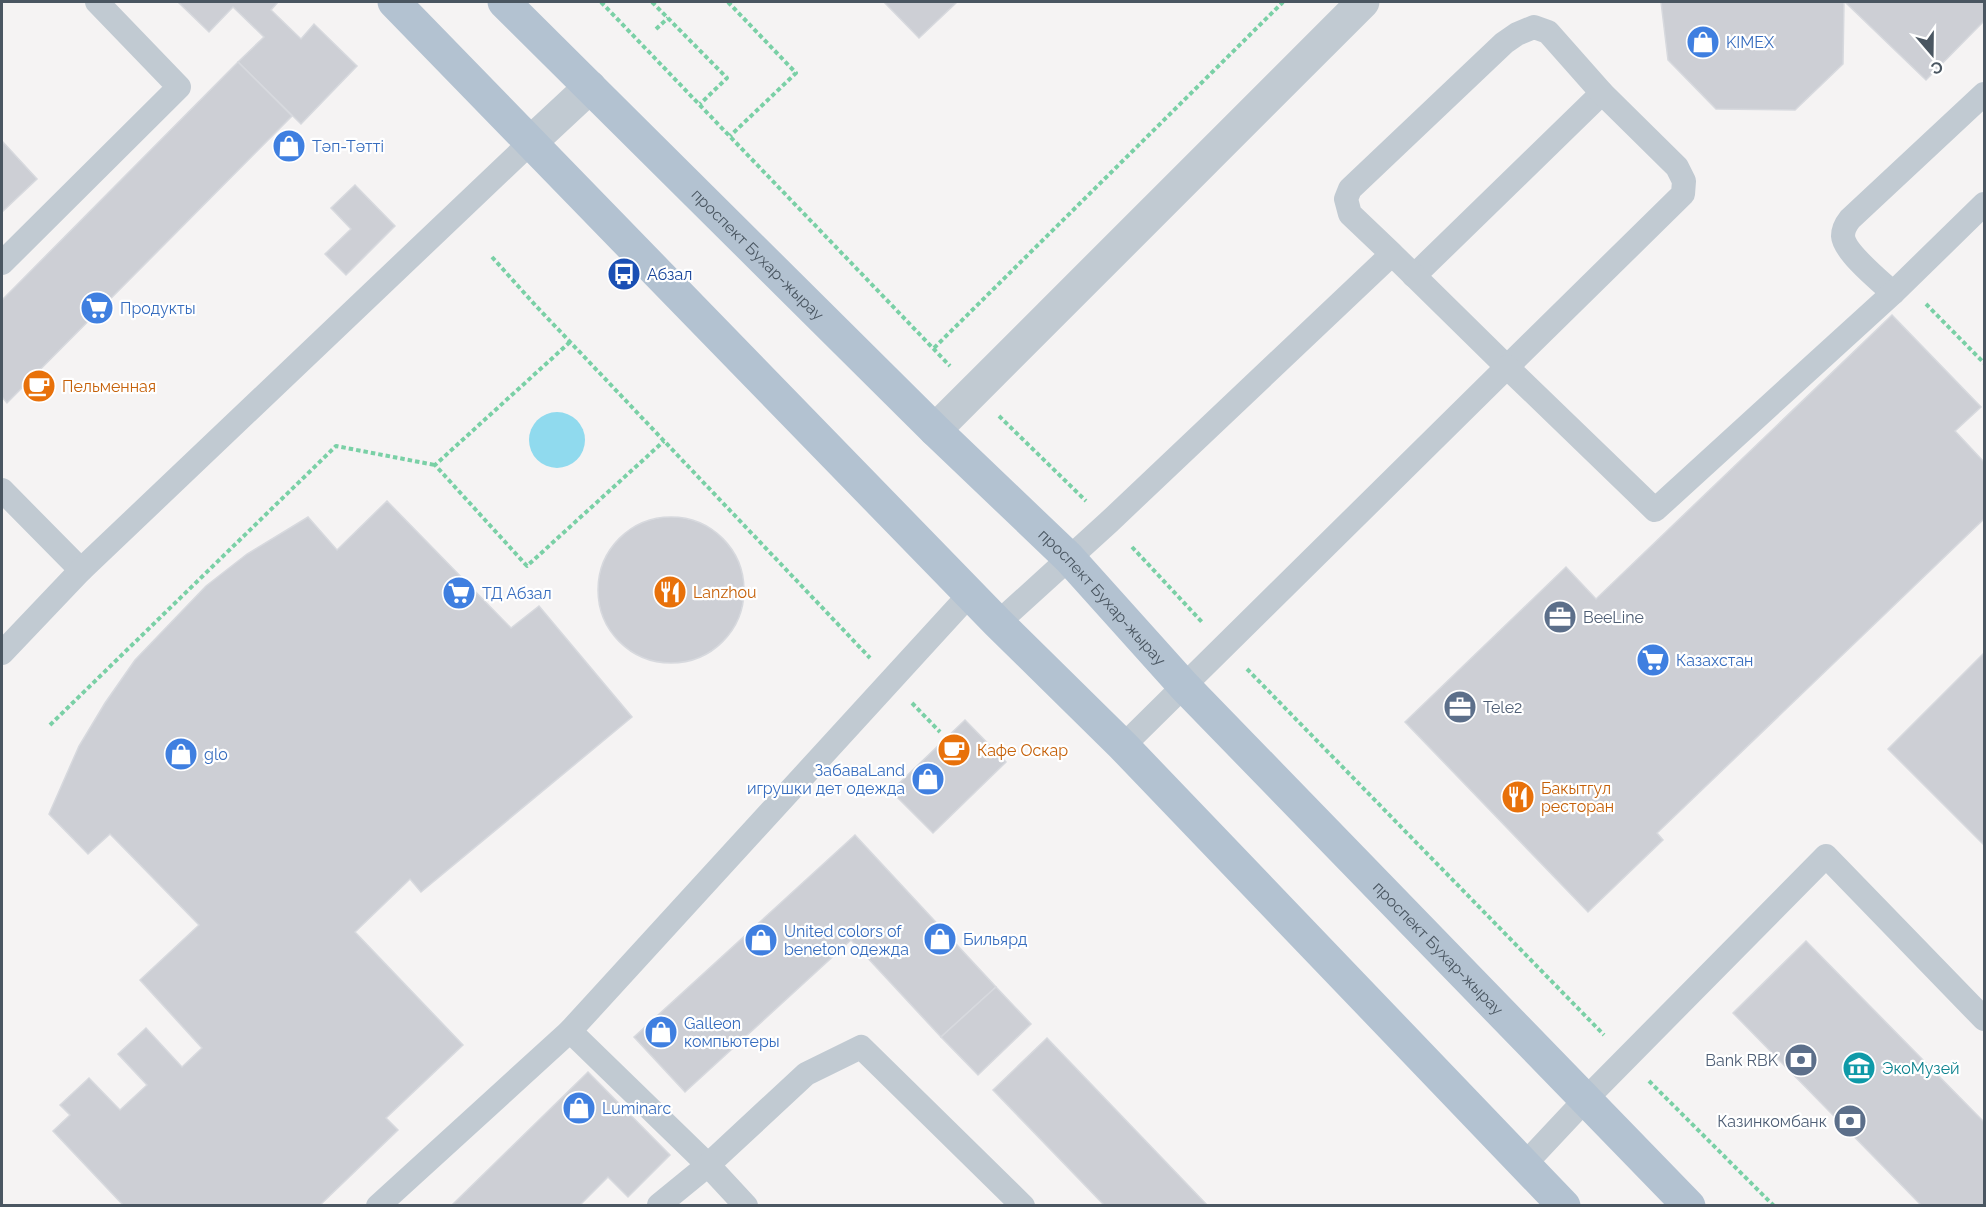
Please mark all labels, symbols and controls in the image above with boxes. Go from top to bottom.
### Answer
shop icon: KIMEX [1685,24,1721,60]
north arrow [1902,24,1962,84]
place label: KIMEX [1726,33,1775,52]
text: С [1929,57,1945,78]
shop icon: Тәп-Тәтті [271,128,307,164]
place label: Тәп-Тәтті [312,137,384,156]
street label: проспект Бухар-жырау [688,185,828,325]
bus stop icon: Абзал [606,256,642,292]
place label: Абзал [647,265,692,284]
supermarket icon: Продукты [79,290,115,326]
place label: Продукты [120,299,196,318]
cafe icon: Пельменная [21,368,57,404]
place label: Пельменная [62,377,156,396]
street label: проспект Бухар-жырау [1035,525,1170,670]
restaurant icon: Lanzhou [652,574,688,610]
supermarket icon: ТД Абзал [441,575,477,611]
place label: Lanzhou [693,583,757,602]
place label: ТД Абзал [482,584,552,603]
office icon: BeeLine [1542,599,1578,635]
place label: BeeLine [1583,608,1644,627]
supermarket icon: Казахстан [1635,642,1671,678]
place label: Казахстан [1676,651,1753,670]
office icon: Tele2 [1442,689,1478,725]
place label: Tele2 [1483,698,1522,717]
cafe icon: Кафе Оскар [936,732,972,768]
shop icon: glo [163,736,199,772]
place label: Кафе Оскар [977,741,1068,760]
place label: glo [204,745,228,764]
place label: ЗабаваLand игрушки дет одежда [747,761,905,798]
shop icon: ЗабаваLand игрушки дет одежда [910,761,946,797]
restaurant icon: Бакытгул ресторан [1500,779,1536,815]
place label: Бакытгул ресторан [1541,779,1614,816]
street label: проспект Бухар-жырау [1369,878,1507,1019]
shop icon: Бильярд [922,921,958,957]
shop icon: United colors of beneton одежда [743,922,779,958]
place label: United colors of beneton одежда [784,922,909,959]
place label: Бильярд [963,930,1027,949]
shop icon: Galleon компьютеры [643,1014,679,1050]
place label: Galleon компьютеры [684,1014,780,1051]
bank icon: Bank RBK [1783,1042,1819,1078]
museum icon: ЭкоМузей [1841,1050,1877,1086]
place label: Bank RBK [1705,1051,1779,1070]
place label: ЭкоМузей [1882,1059,1960,1078]
shop icon: Luminarc [561,1090,597,1126]
place label: Luminarc [602,1099,671,1118]
bank icon: Казинкомбанк [1832,1103,1868,1139]
place label: Казинкомбанк [1717,1112,1827,1131]

